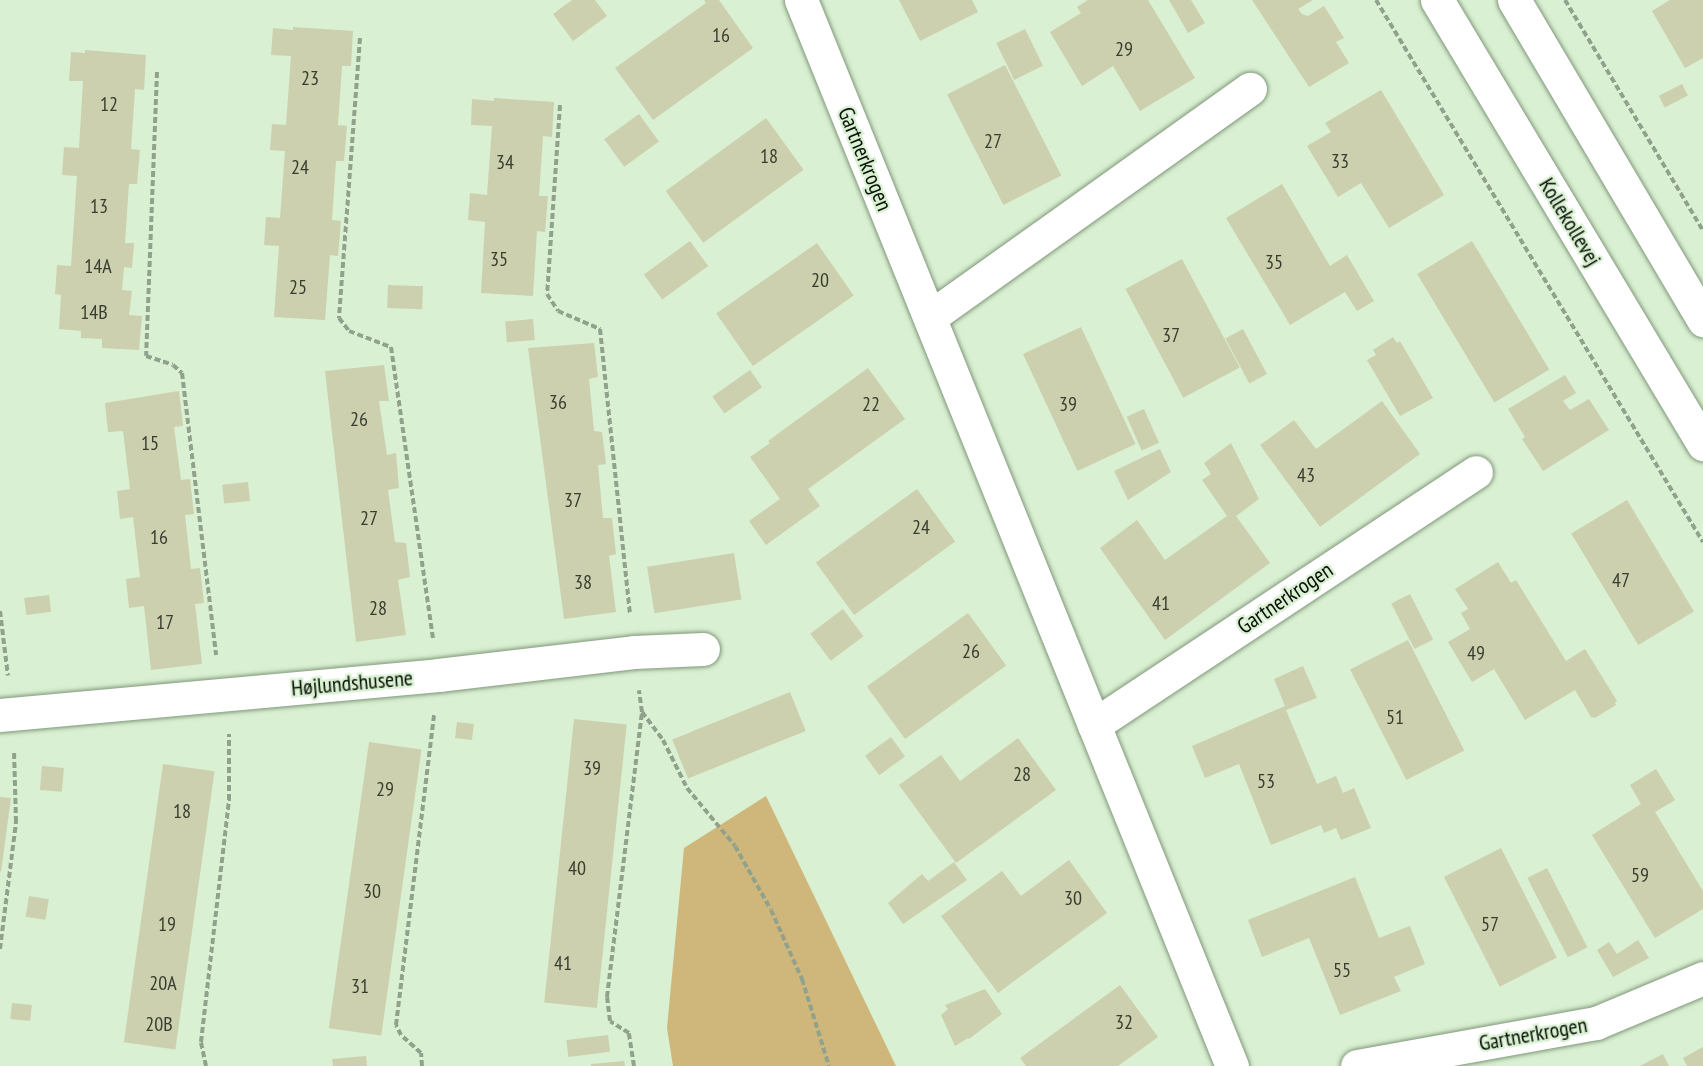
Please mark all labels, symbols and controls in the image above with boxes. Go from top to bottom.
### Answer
house number: 16 [712,23,730,47]
house number: 29 [1115,37,1133,61]
house number: 23 [301,66,319,90]
house number: 12 [100,92,118,116]
street label: Gartnerkrogen [832,103,898,215]
house number: 27 [984,129,1002,153]
house number: 18 [760,144,778,168]
house number: 33 [1331,149,1349,173]
house number: 34 [496,150,514,174]
house number: 24 [291,155,309,179]
street label: Kollekollevej [1533,173,1607,271]
house number: 13 [90,194,108,218]
house number: 35 [490,247,508,271]
house number: 35 [1265,250,1283,274]
house number: 14A [84,254,112,278]
house number: 20 [811,268,829,292]
house number: 25 [289,275,307,299]
house number: 14B [80,300,108,324]
house number: 37 [1162,323,1180,347]
house number: 36 [549,390,567,414]
house number: 22 [862,392,880,416]
house number: 39 [1059,392,1077,416]
house number: 26 [350,407,368,431]
house number: 15 [141,431,159,455]
house number: 43 [1297,463,1315,487]
house number: 37 [564,488,582,512]
house number: 27 [360,506,378,530]
house number: 24 [912,515,930,539]
house number: 16 [150,525,168,549]
street label: Gartnerkrogen [1232,556,1338,640]
house number: 47 [1612,568,1630,592]
house number: 38 [574,570,592,594]
house number: 41 [1152,591,1170,615]
house number: 28 [369,596,387,620]
house number: 17 [156,610,174,634]
house number: 26 [962,639,980,663]
house number: 49 [1467,641,1485,665]
street label: Højlundshusene [290,665,414,701]
house number: 51 [1386,705,1404,729]
house number: 39 [583,756,601,780]
house number: 28 [1013,762,1031,786]
house number: 53 [1257,769,1275,793]
house number: 29 [376,777,394,801]
house number: 18 [173,799,191,823]
house number: 40 [568,856,586,880]
house number: 59 [1631,863,1649,887]
house number: 30 [363,879,381,903]
house number: 30 [1064,886,1082,910]
house number: 19 [158,912,176,936]
house number: 57 [1481,912,1499,936]
house number: 41 [554,951,572,975]
house number: 55 [1333,958,1351,982]
house number: 20A [149,971,177,995]
house number: 31 [351,974,369,998]
house number: 32 [1115,1010,1133,1034]
house number: 20B [145,1012,173,1036]
street label: Gartnerkrogen [1477,1012,1589,1056]

